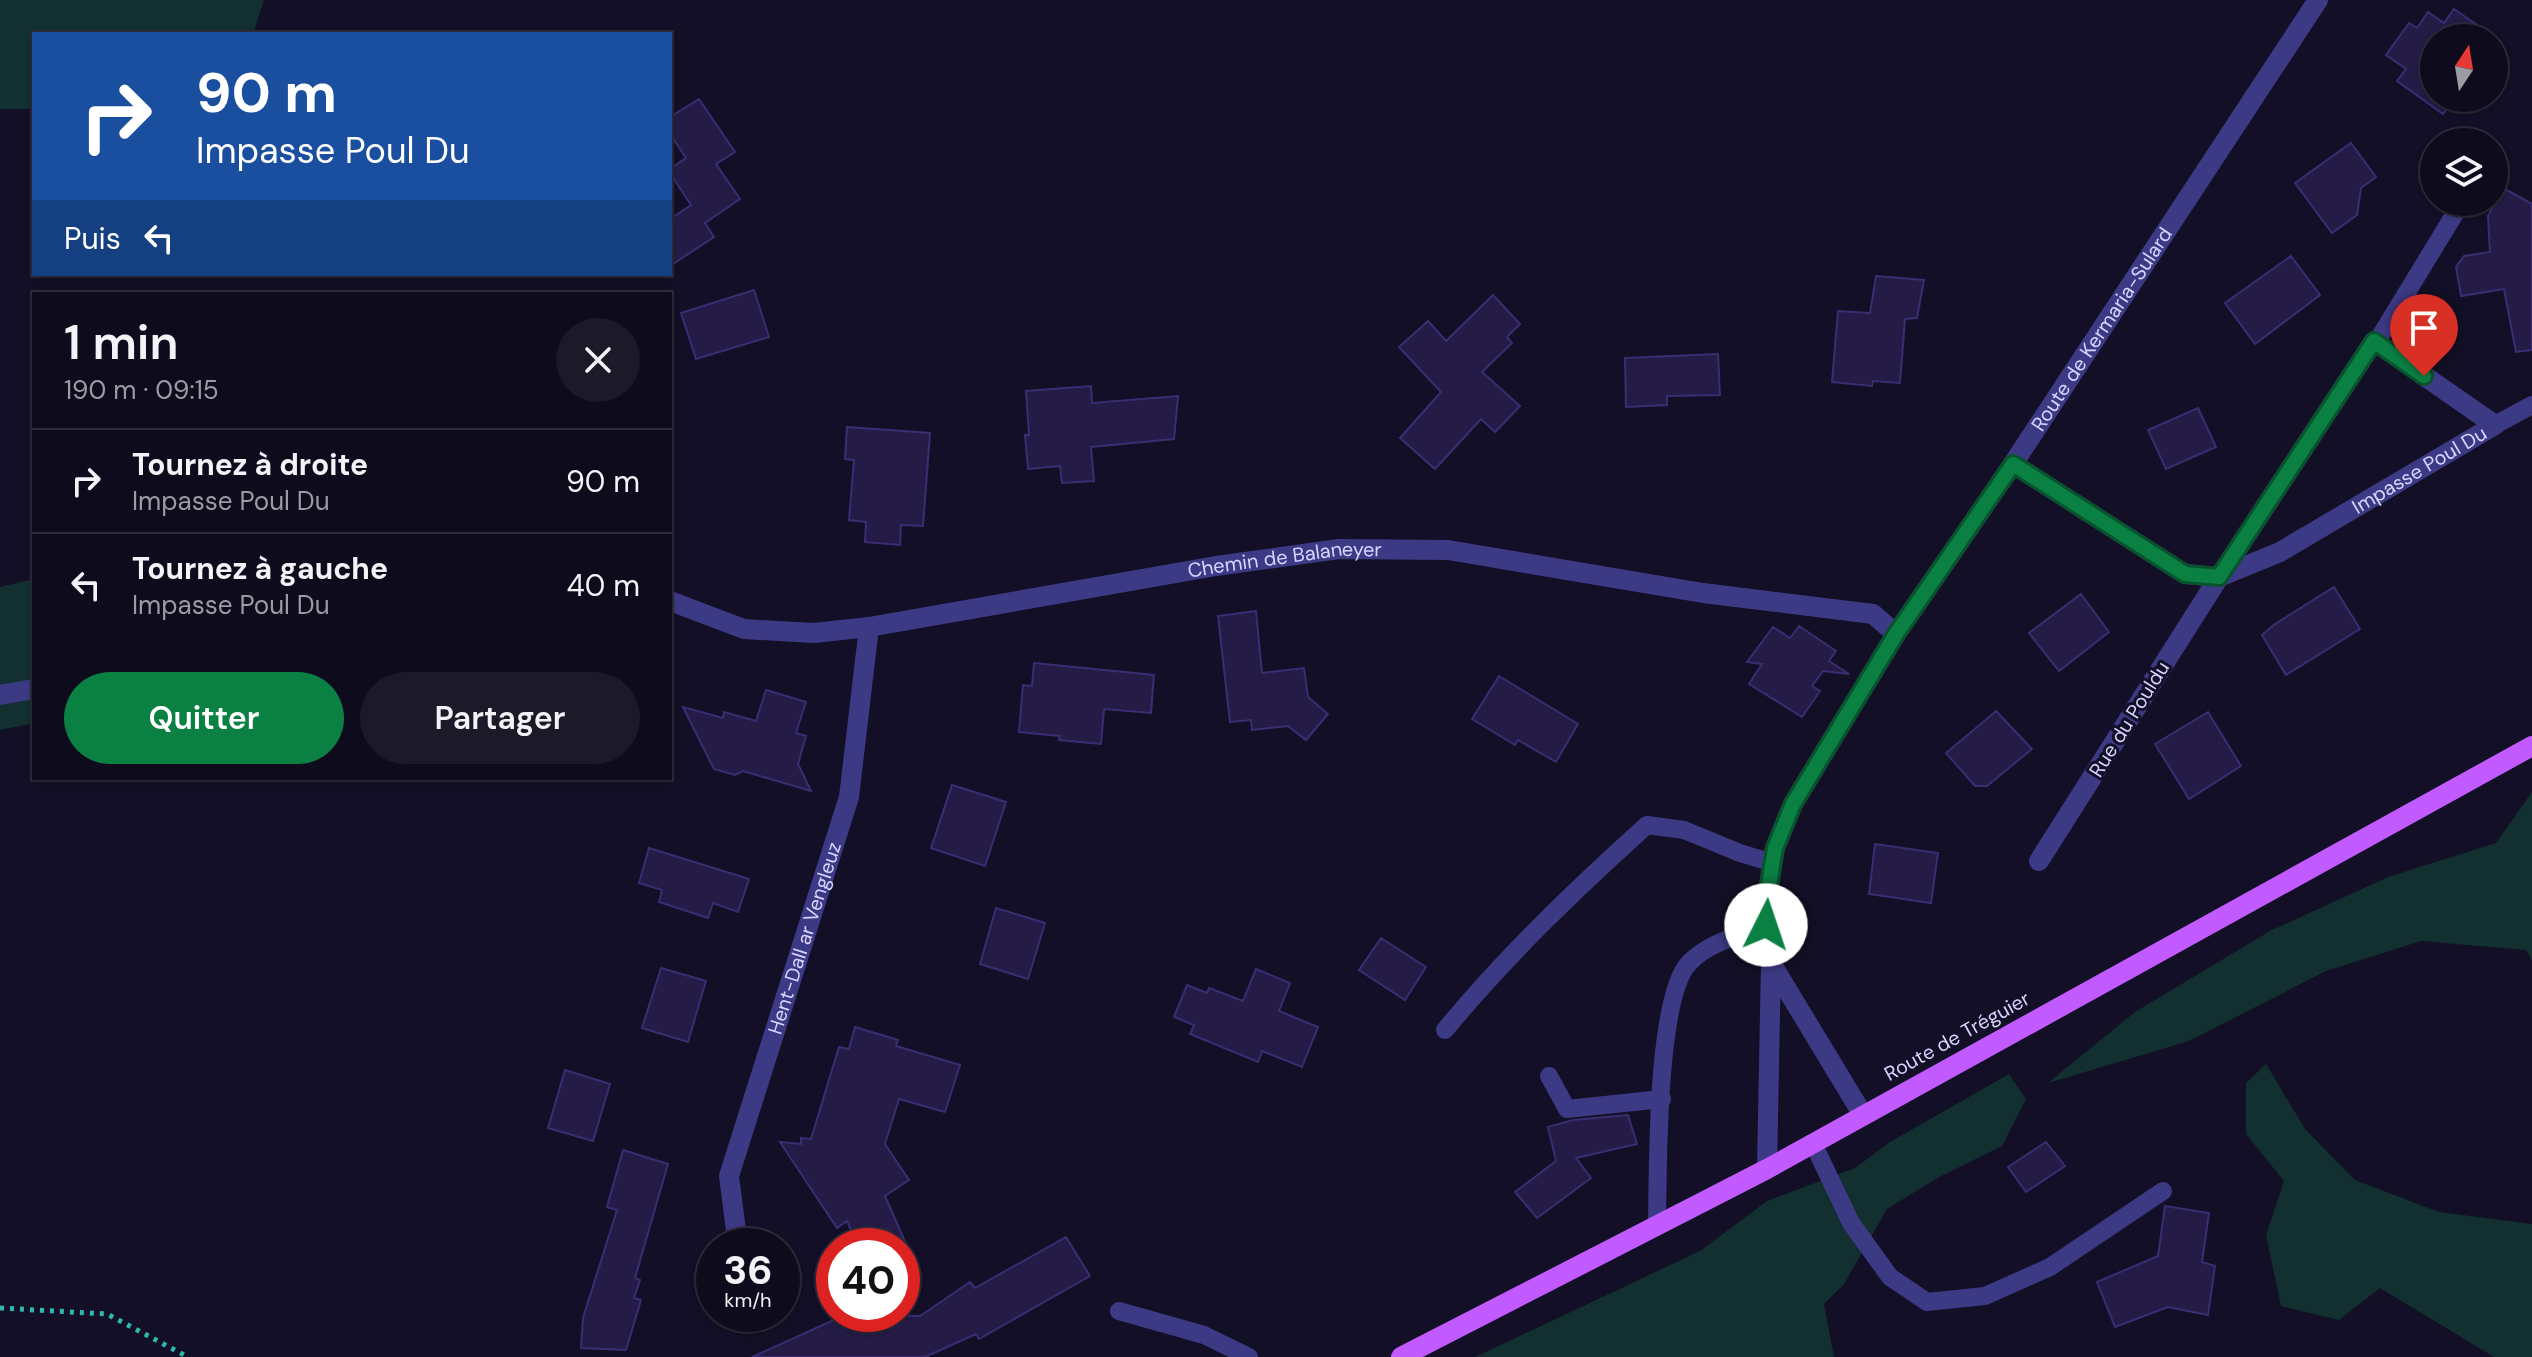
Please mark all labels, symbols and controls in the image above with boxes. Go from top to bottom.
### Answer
north arrow [2420,24,2508,112]
map controls [2420,24,2508,216]
text: 90 m [196,56,337,129]
icon: right [64,64,168,168]
text: Impasse Poul Du [196,127,470,174]
button: layers [2420,128,2508,216]
icon: left [137,216,181,260]
text: Puis [64,219,121,258]
street label: Route de Kermaria-Sulard [2025,222,2178,436]
pin [2390,294,2458,376]
icon: arrive [2402,306,2446,350]
text: 1 min [64,311,179,374]
button: close [556,318,640,402]
text: 190 m · 09:15 [64,373,219,407]
street label: Impasse Poul Du [2347,420,2491,520]
text: Tournez à droite [132,445,368,484]
icon: right [64,459,108,503]
text: 90 m [566,462,640,501]
text: Impasse Poul Du [132,484,330,518]
street label: Chemin de Balaneyer [1185,536,1382,584]
text: Tournez à gauche [132,549,388,588]
icon: left [64,563,108,607]
text: 40 m [567,566,640,605]
text: Impasse Poul Du [132,588,330,622]
street label: Rue du Pouldu [2083,656,2175,782]
button: Quitter [64,672,344,764]
button: Partager [360,672,640,764]
street label: Hent-Dall ar Vengleuz [762,839,847,1038]
position arrow [1724,883,1808,967]
street label: Route de Tréguier [1880,985,2034,1087]
speed limit sign: 40 [816,1228,920,1332]
text: 36 [723,1244,773,1296]
text: km/h [724,1287,772,1313]

